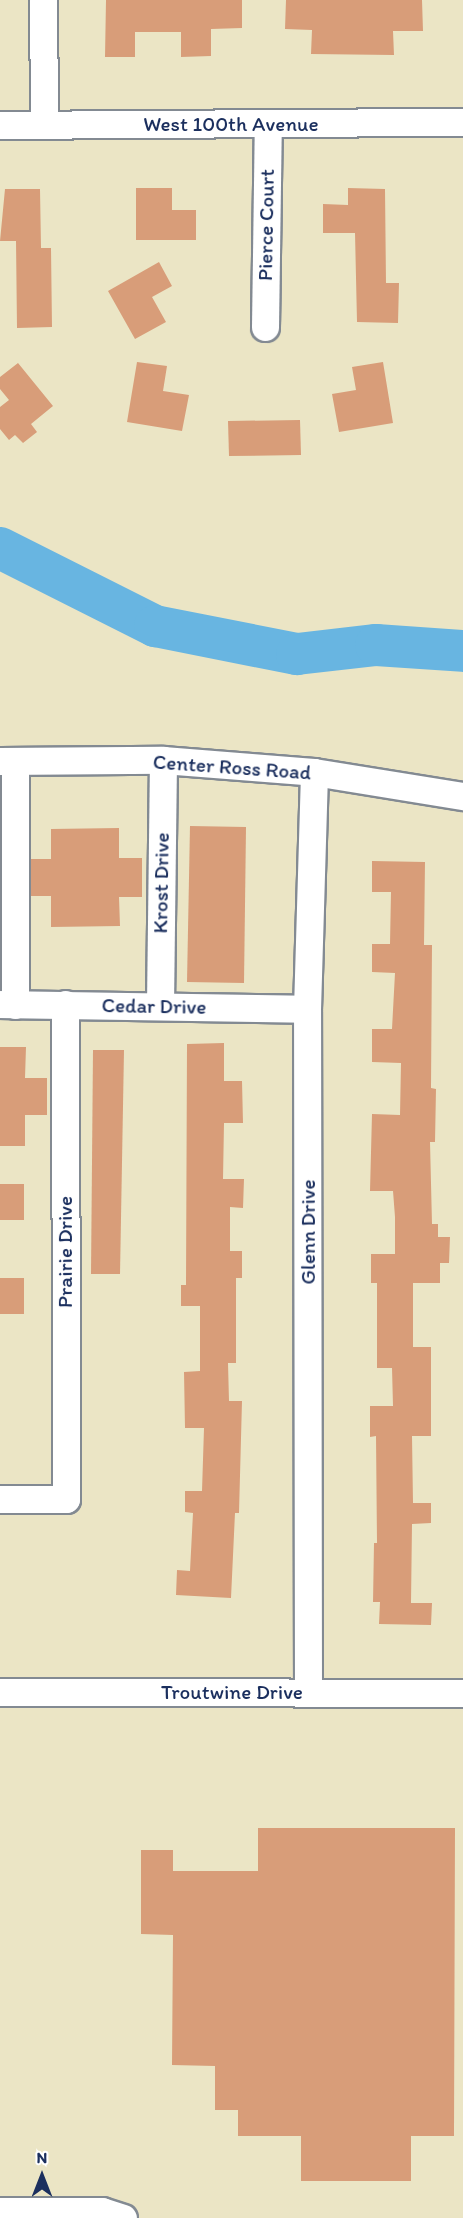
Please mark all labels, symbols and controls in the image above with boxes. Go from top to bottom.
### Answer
street label: West 100th Avenue [144,111,318,137]
street label: Pierce Court [252,169,280,281]
street label: Center Ross Road [152,749,312,785]
street label: Krost Drive [148,832,174,934]
street label: Cedar Drive [101,992,207,1020]
street label: Glenn Drive [295,1179,321,1285]
street label: Prairie Drive [52,1196,78,1308]
street label: Troutwine Drive [161,1679,303,1705]
north arrow [12,2146,72,2206]
text: N [37,2148,47,2167]

